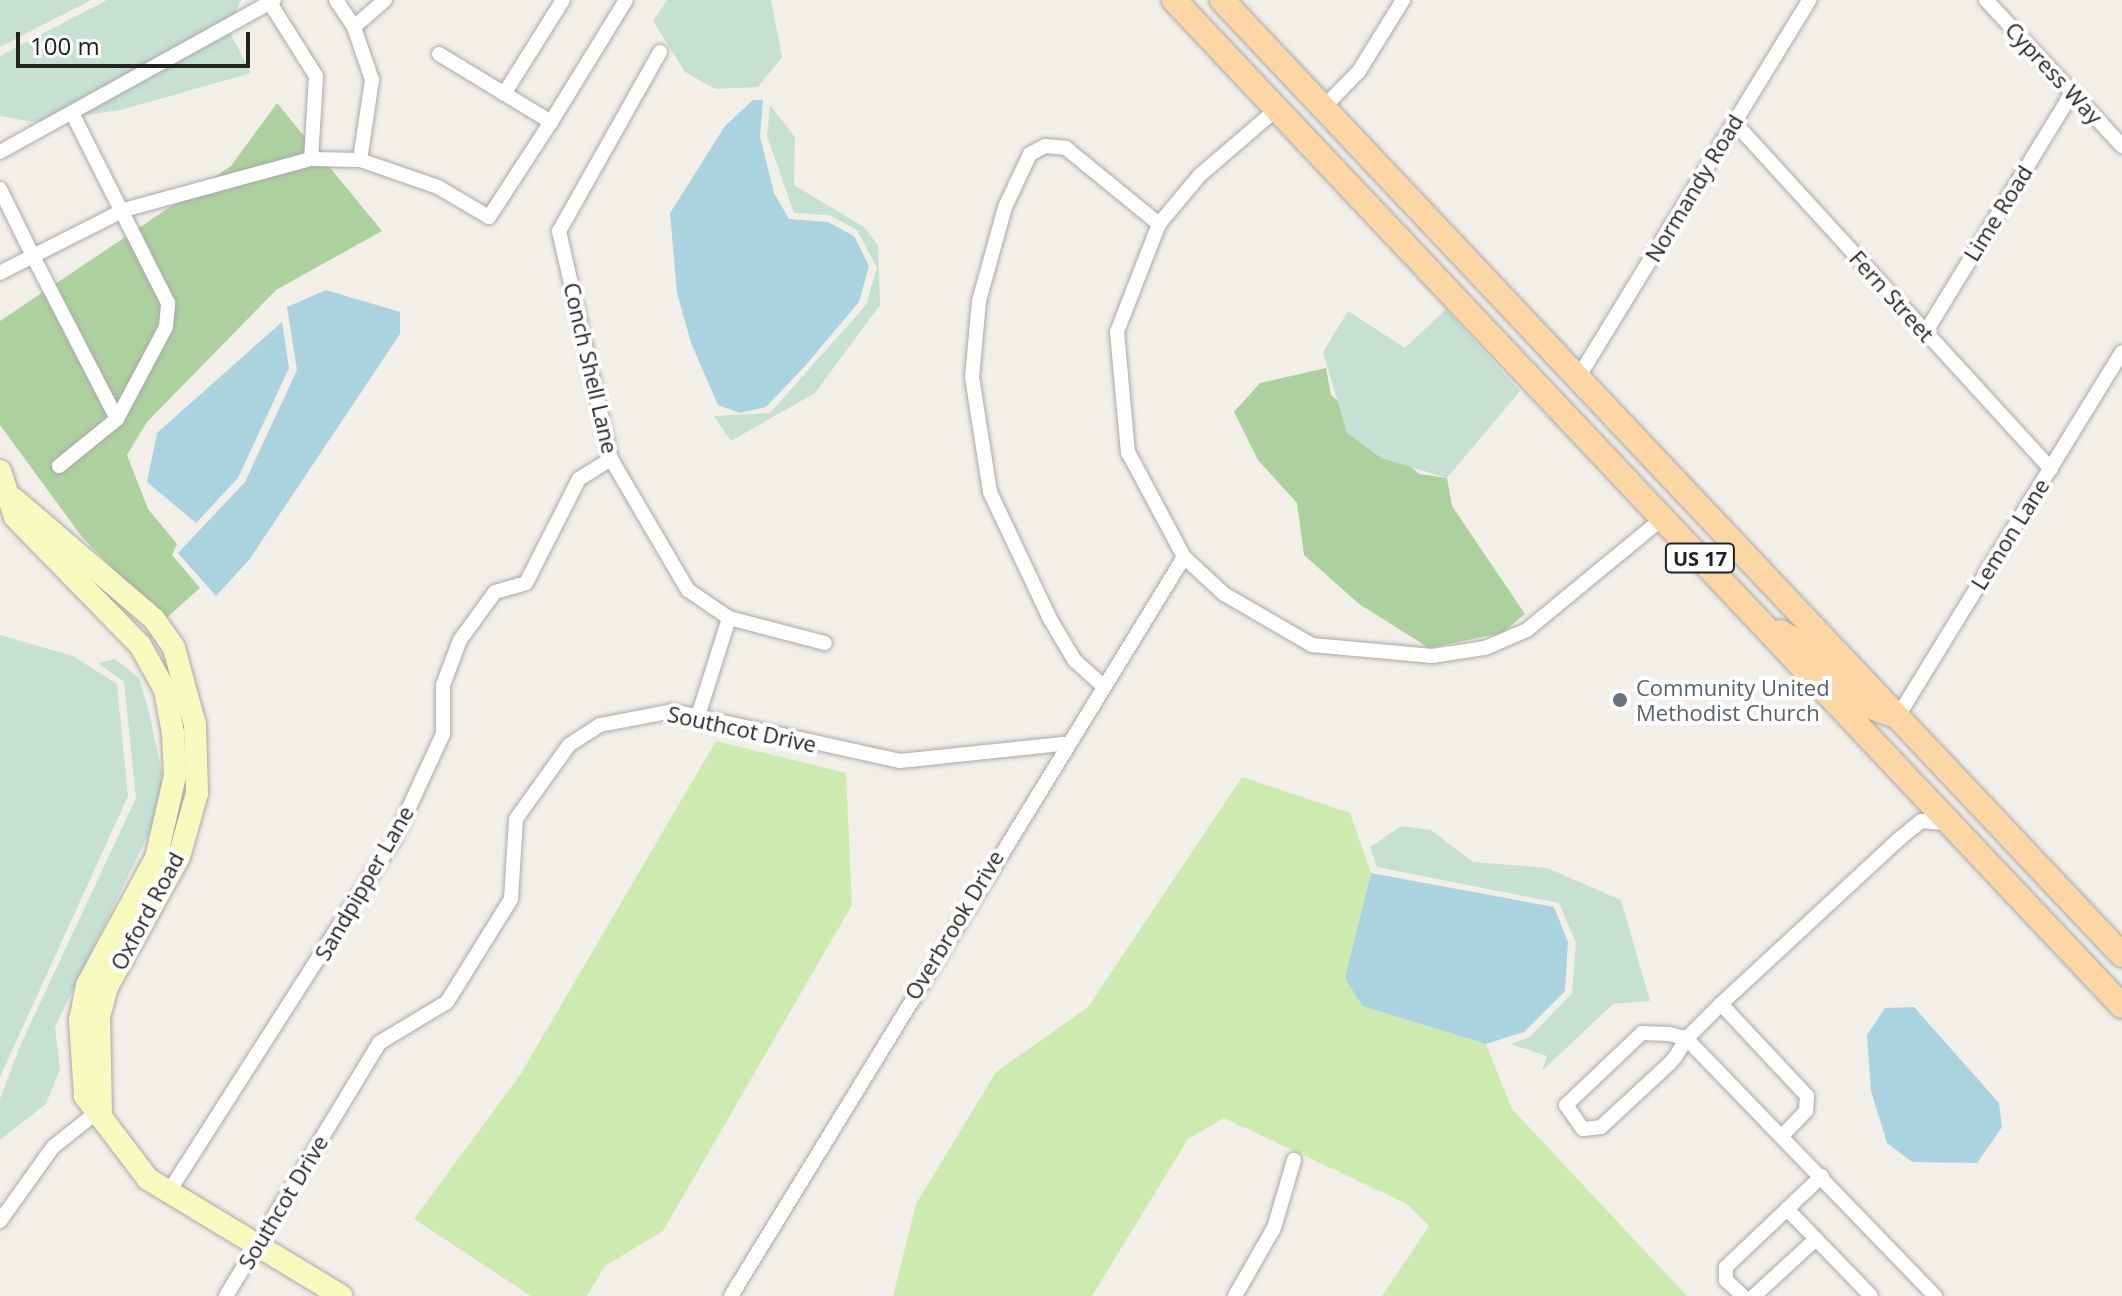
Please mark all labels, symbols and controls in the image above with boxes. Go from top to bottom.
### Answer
scale bar [20,16,254,66]
street label: Cypress Way [2000,16,2108,130]
text: 100 m [30,29,100,62]
street label: Normandy Road [1640,109,1748,267]
street label: Lime Road [1958,160,2038,266]
street label: Fern Street [1844,245,1940,347]
street label: Conch Shell Lane [558,280,624,456]
street label: Lemon Lane [1965,473,2055,595]
road number: US 17 [1664,542,1736,574]
place label: Community United Methodist Church [1636,674,1830,726]
marker: Community United Methodist Church [1611,691,1629,709]
street label: Southcot Drive [665,700,819,758]
street label: Sandpipper Lane [309,801,419,965]
street label: Overbrook Drive [899,846,1009,1004]
street label: Oxford Road [105,847,189,975]
street label: Southcot Drive [233,1130,333,1274]

